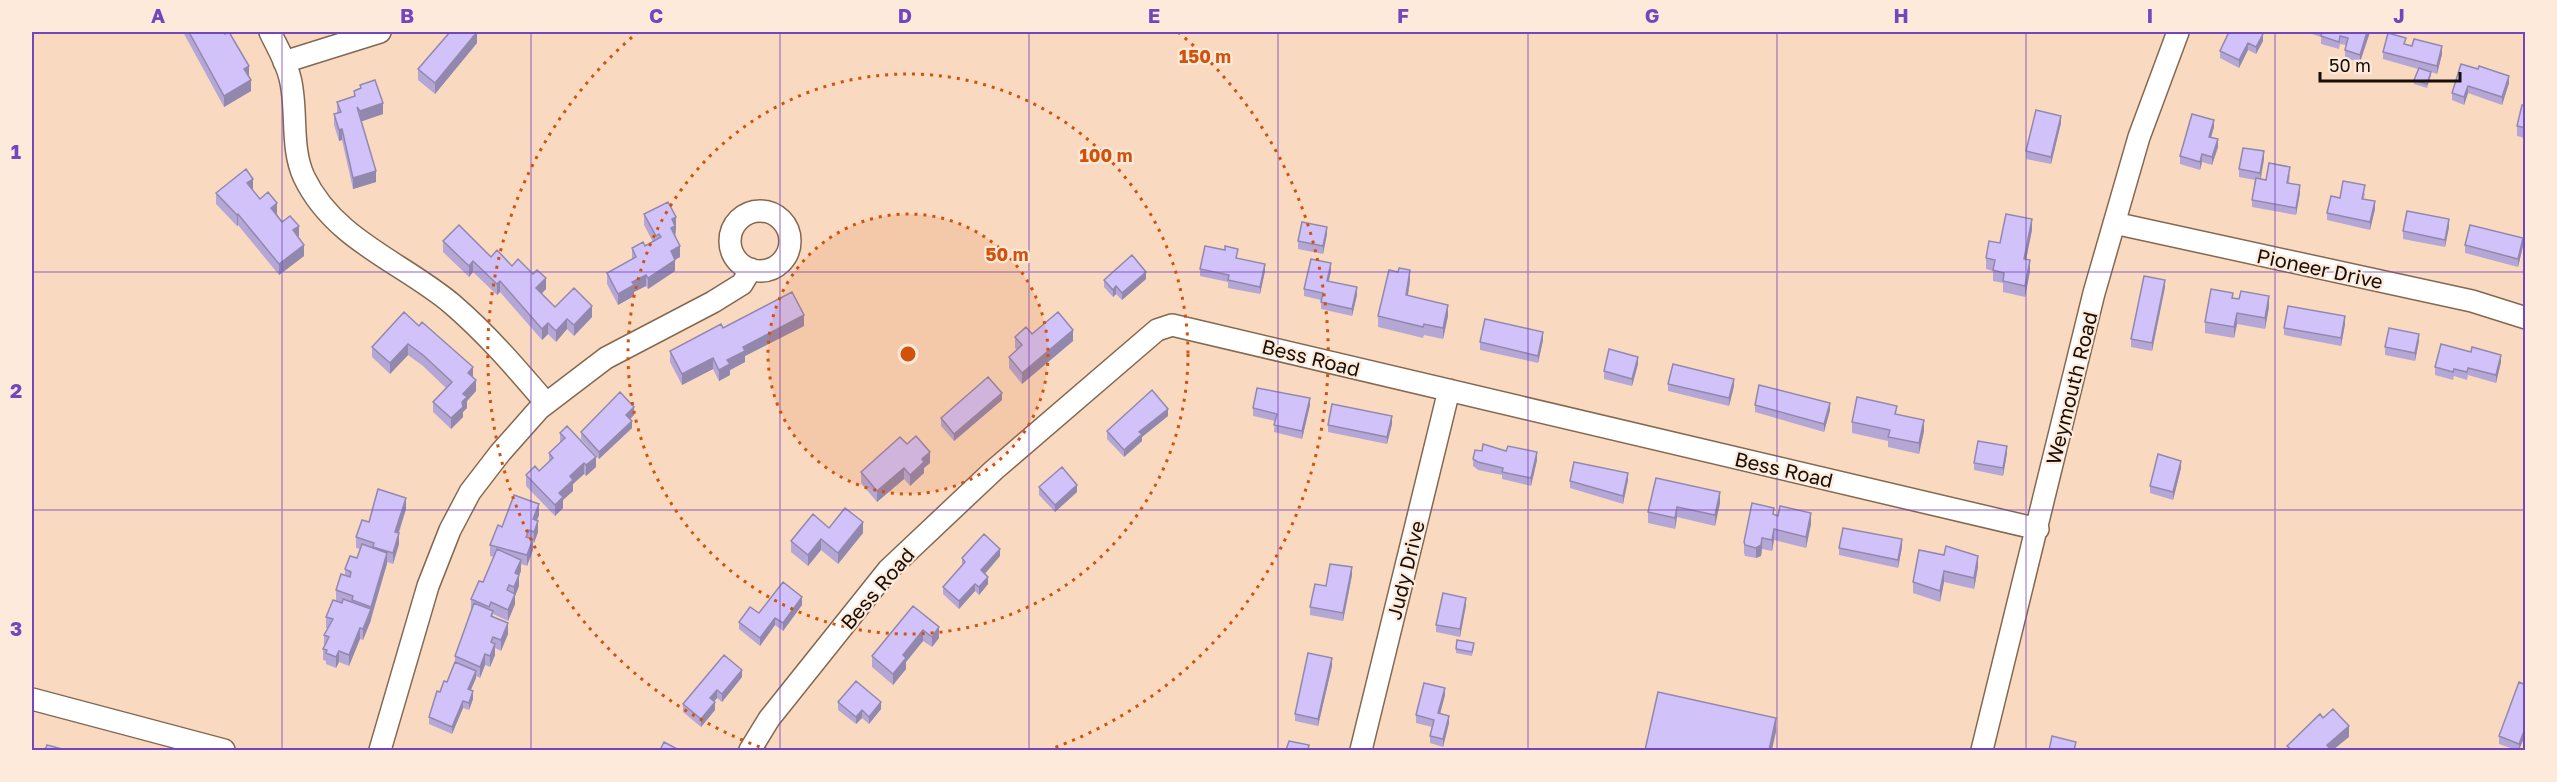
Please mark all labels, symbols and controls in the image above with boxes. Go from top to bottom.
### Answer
text: A [151,3,165,27]
text: B [400,3,414,27]
text: C [649,3,663,27]
text: D [898,3,912,27]
text: E [1148,3,1160,27]
text: F [1397,3,1409,27]
text: G [1645,3,1659,27]
text: H [1893,3,1909,27]
text: I [2147,3,2153,27]
text: J [2393,3,2405,27]
text: 150 m [1179,45,1231,67]
scale bar [2320,45,2460,83]
text: 50 m [2329,54,2371,76]
text: 1 [11,139,21,163]
text: 100 m [1080,144,1132,166]
text: 50 m [986,243,1028,265]
street label: Pioneer Drive [2255,243,2385,293]
street label: Weymouth Road [2040,309,2102,467]
street label: Bess Road [1259,333,1363,381]
centre of rings [898,344,918,364]
text: 2 [10,378,22,402]
street label: Bess Road [1732,446,1836,492]
street label: Judy Drive [1381,518,1429,622]
street label: Bess Road [835,542,919,634]
text: 3 [10,616,22,640]

